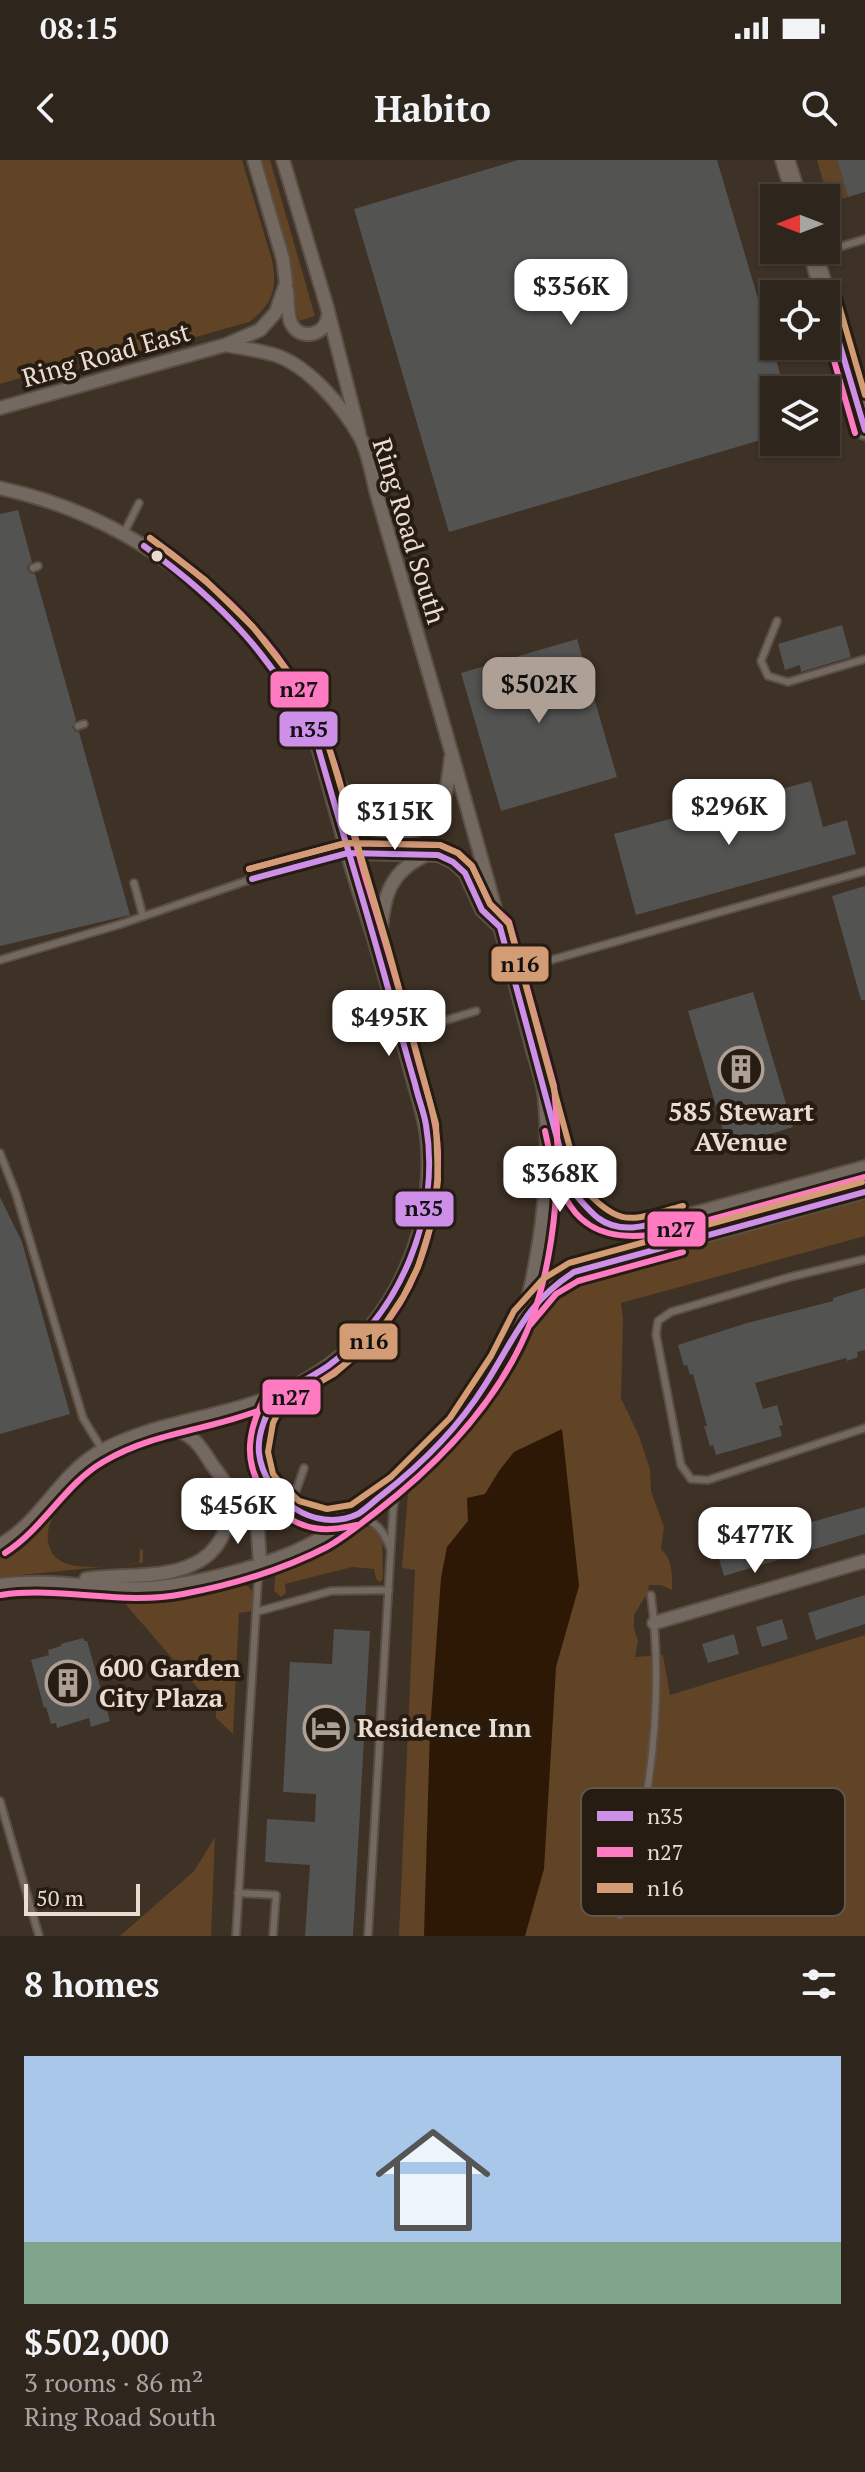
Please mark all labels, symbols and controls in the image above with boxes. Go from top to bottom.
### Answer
text: 08:15 [40,8,118,48]
text: Habito [374,85,491,132]
icon: back [24,86,68,130]
icon: search [797,86,841,130]
north arrow [760,184,840,264]
map controls [760,184,840,456]
pin: $356K [515,259,627,327]
text: $356K [532,268,610,302]
button: locate [760,280,840,360]
street label: Ring Road East [18,314,194,394]
button: layers [760,376,840,456]
street label: Ring Road South [366,434,454,628]
unlabelled marker [149,548,165,564]
pin: $502K [483,657,595,725]
text: $502K [500,666,578,700]
line badge: n27 [269,670,330,709]
text: n27 [279,674,319,703]
line badge: n35 [278,710,339,748]
text: n35 [289,714,329,743]
pin: $296K [673,779,785,847]
pin: $315K [339,784,451,852]
text: $296K [690,788,768,822]
text: $315K [356,793,434,827]
line badge: n16 [490,945,550,983]
text: n16 [500,949,540,978]
pin: $495K [333,990,445,1058]
text: $495K [350,999,428,1033]
building icon: 585 Stewart AVenue [717,1045,765,1093]
place label: 585 Stewart AVenue [668,1094,815,1158]
pin: $368K [504,1146,616,1214]
text: $368K [521,1155,599,1189]
line badge: n35 [394,1190,455,1228]
text: n35 [404,1193,444,1222]
line badge: n27 [646,1210,707,1248]
text: n27 [656,1214,696,1243]
line badge: n16 [338,1322,399,1361]
text: n16 [349,1326,389,1355]
line badge: n27 [261,1378,322,1416]
text: n27 [271,1382,311,1411]
pin: $456K [182,1478,294,1546]
text: $456K [199,1487,277,1521]
pin: $477K [699,1507,811,1575]
text: $477K [716,1516,794,1550]
place label: 600 Garden City Plaza [99,1650,241,1714]
building icon: 600 Garden City Plaza [44,1659,92,1707]
hotel icon: Residence Inn [302,1704,350,1752]
place label: Residence Inn [357,1710,532,1744]
legend [581,1788,845,1916]
text: n35 [647,1801,684,1830]
text: n27 [647,1837,684,1866]
text: n16 [647,1873,684,1902]
scale bar [24,1880,140,1916]
text: 50 m [36,1883,84,1912]
text: 8 homes [24,1962,159,2007]
icon: filters [797,1962,841,2006]
icon: home [361,2108,505,2252]
text: $502,000 [24,2320,169,2365]
text: 3 rooms · 86 m² [24,2365,203,2399]
text: Ring Road South [24,2399,216,2433]

